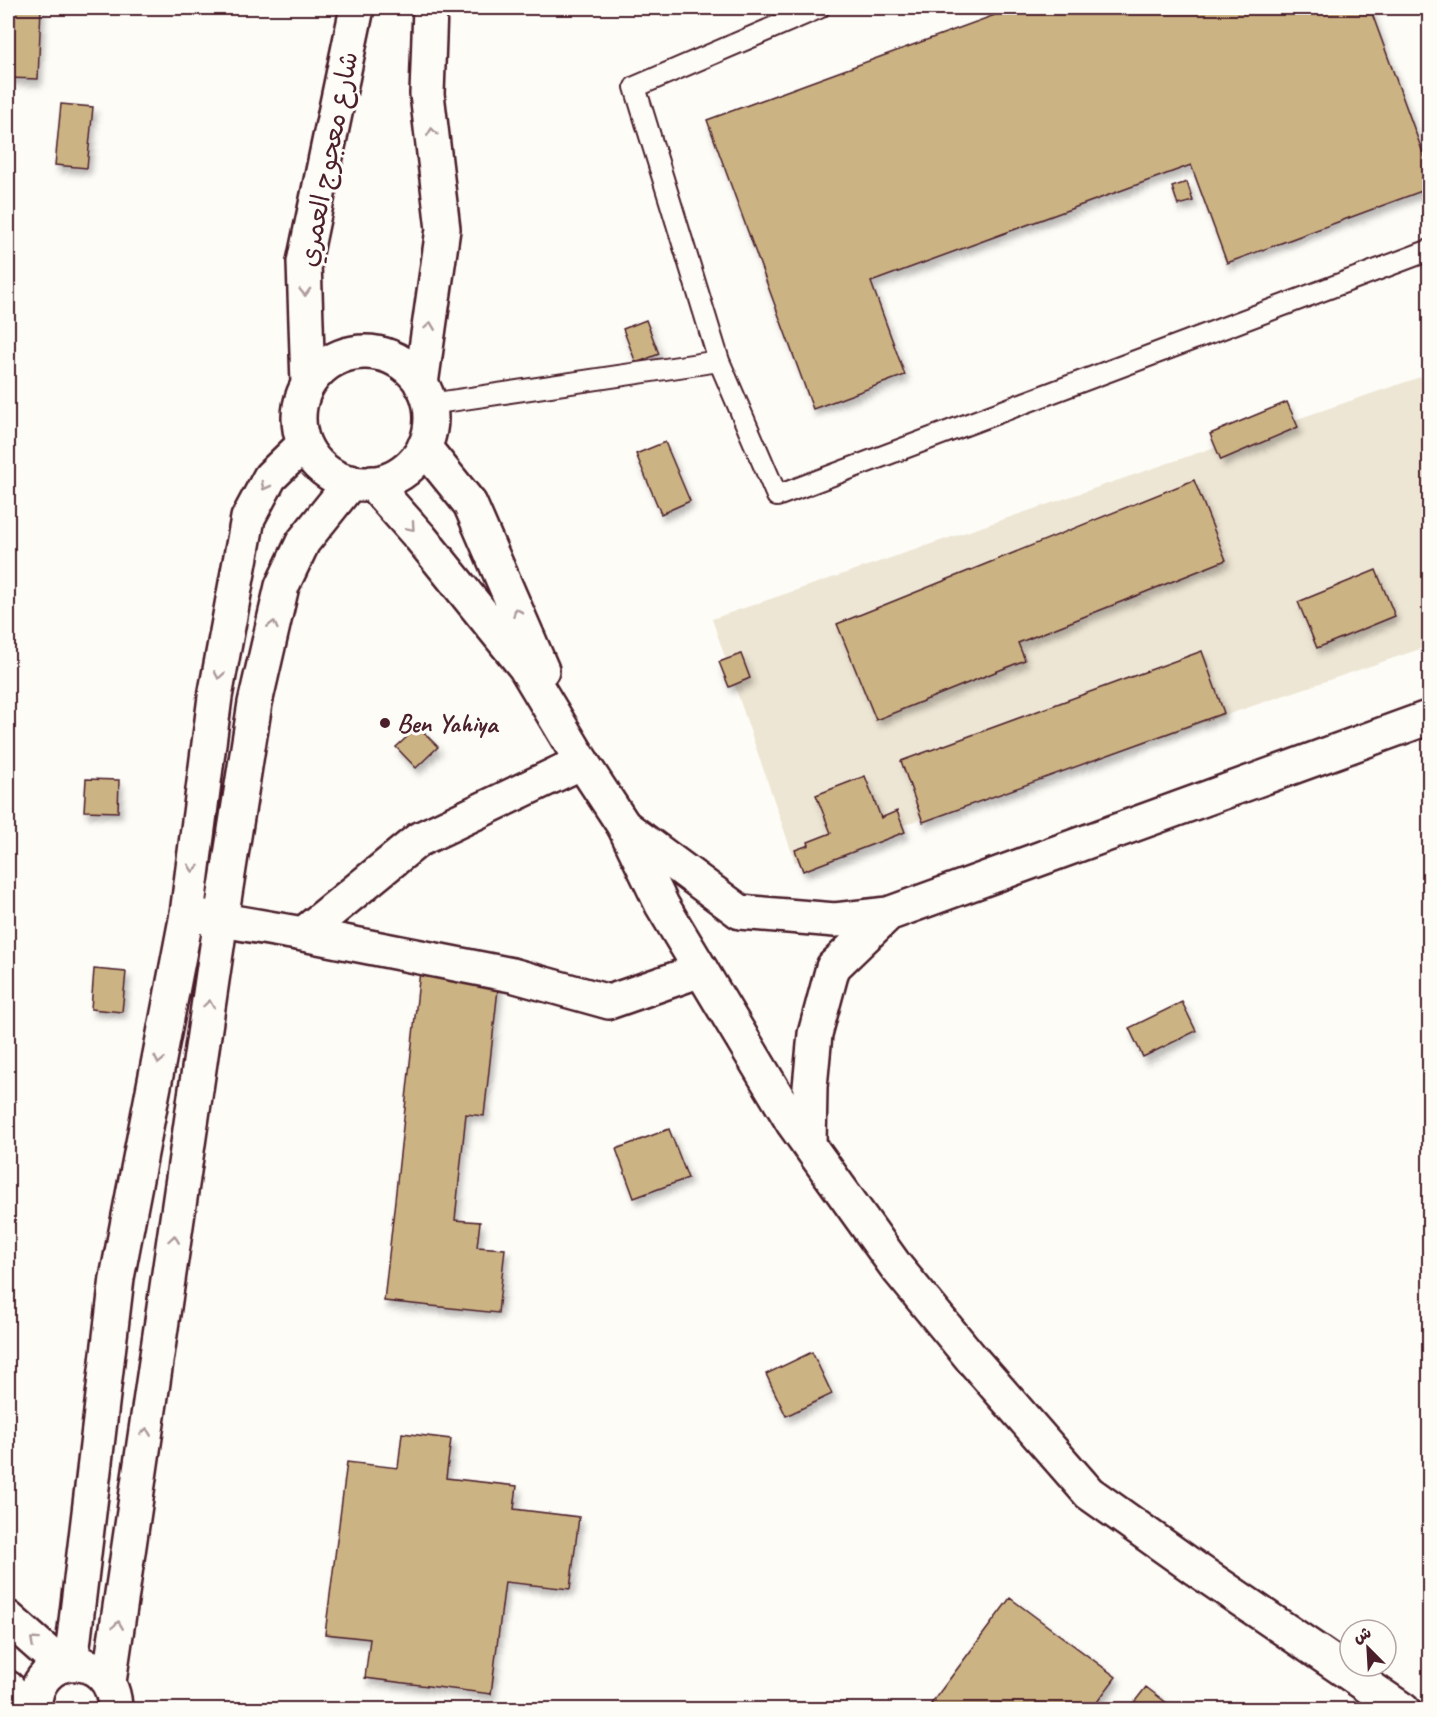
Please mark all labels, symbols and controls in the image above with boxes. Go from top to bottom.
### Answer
street label: شارع معجوج العمري [291,49,367,270]
one-way arrow [426,128,438,137]
one-way arrow [299,287,312,296]
one-way arrow [423,321,435,330]
one-way arrow [261,480,272,491]
one-way arrow [404,521,415,531]
one-way arrow [512,608,524,619]
one-way arrow [265,620,278,630]
one-way arrow [213,669,226,679]
place label: Ben Yahiya [397,707,500,740]
marker: Ben Yahiya [378,716,392,730]
one-way arrow [187,863,199,872]
one-way arrow [202,1000,214,1009]
one-way arrow [153,1054,166,1064]
one-way arrow [168,1234,180,1243]
one-way arrow [140,1427,152,1436]
north arrow [1338,1618,1398,1678]
one-way arrow [111,1620,123,1629]
text: ش [1350,1622,1374,1648]
one-way arrow [31,1637,41,1648]

